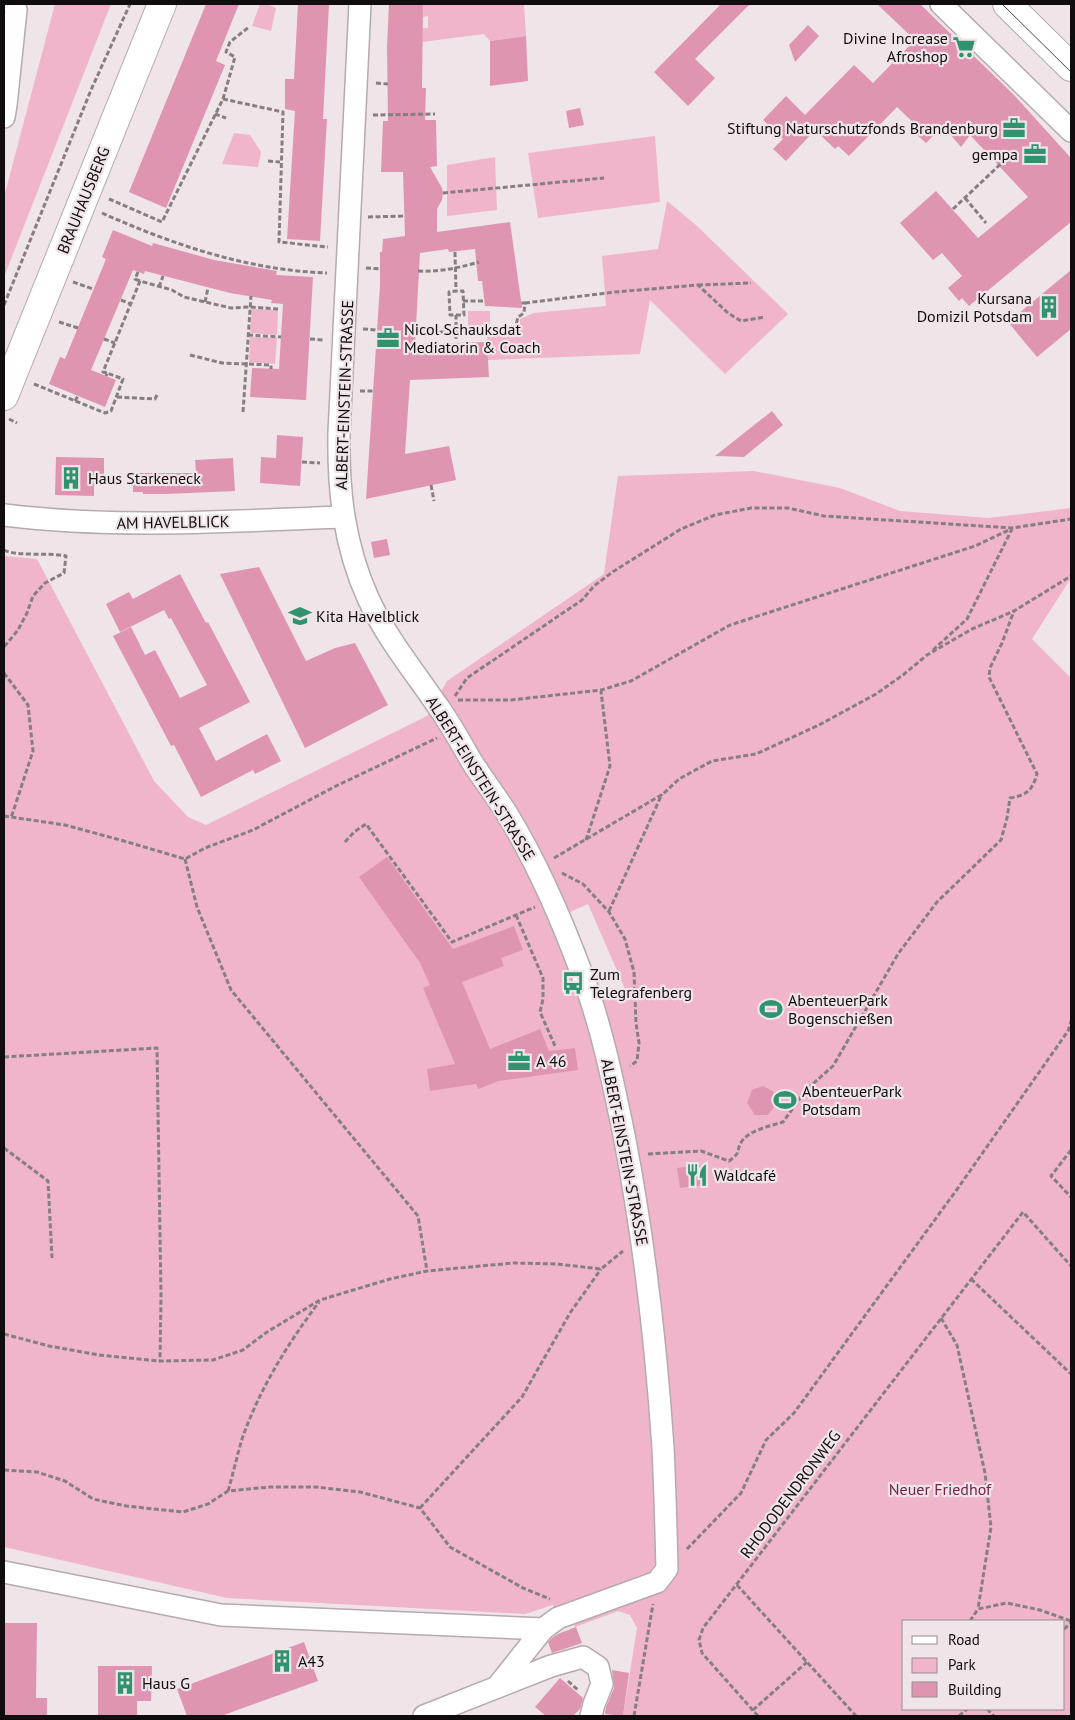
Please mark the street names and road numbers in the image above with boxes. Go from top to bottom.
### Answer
street label: BRAUHAUSBERG [52,143,114,257]
street label: ALBERT-EINSTEIN-STRASSE [331,300,357,490]
street label: AM HAVELBLICK [116,511,230,533]
street label: ALBERT-EINSTEIN-STRASSE [422,692,540,864]
street label: ALBERT-EINSTEIN-STRASSE [597,1057,653,1247]
street label: RHODODENDRONWEG [735,1426,845,1562]

